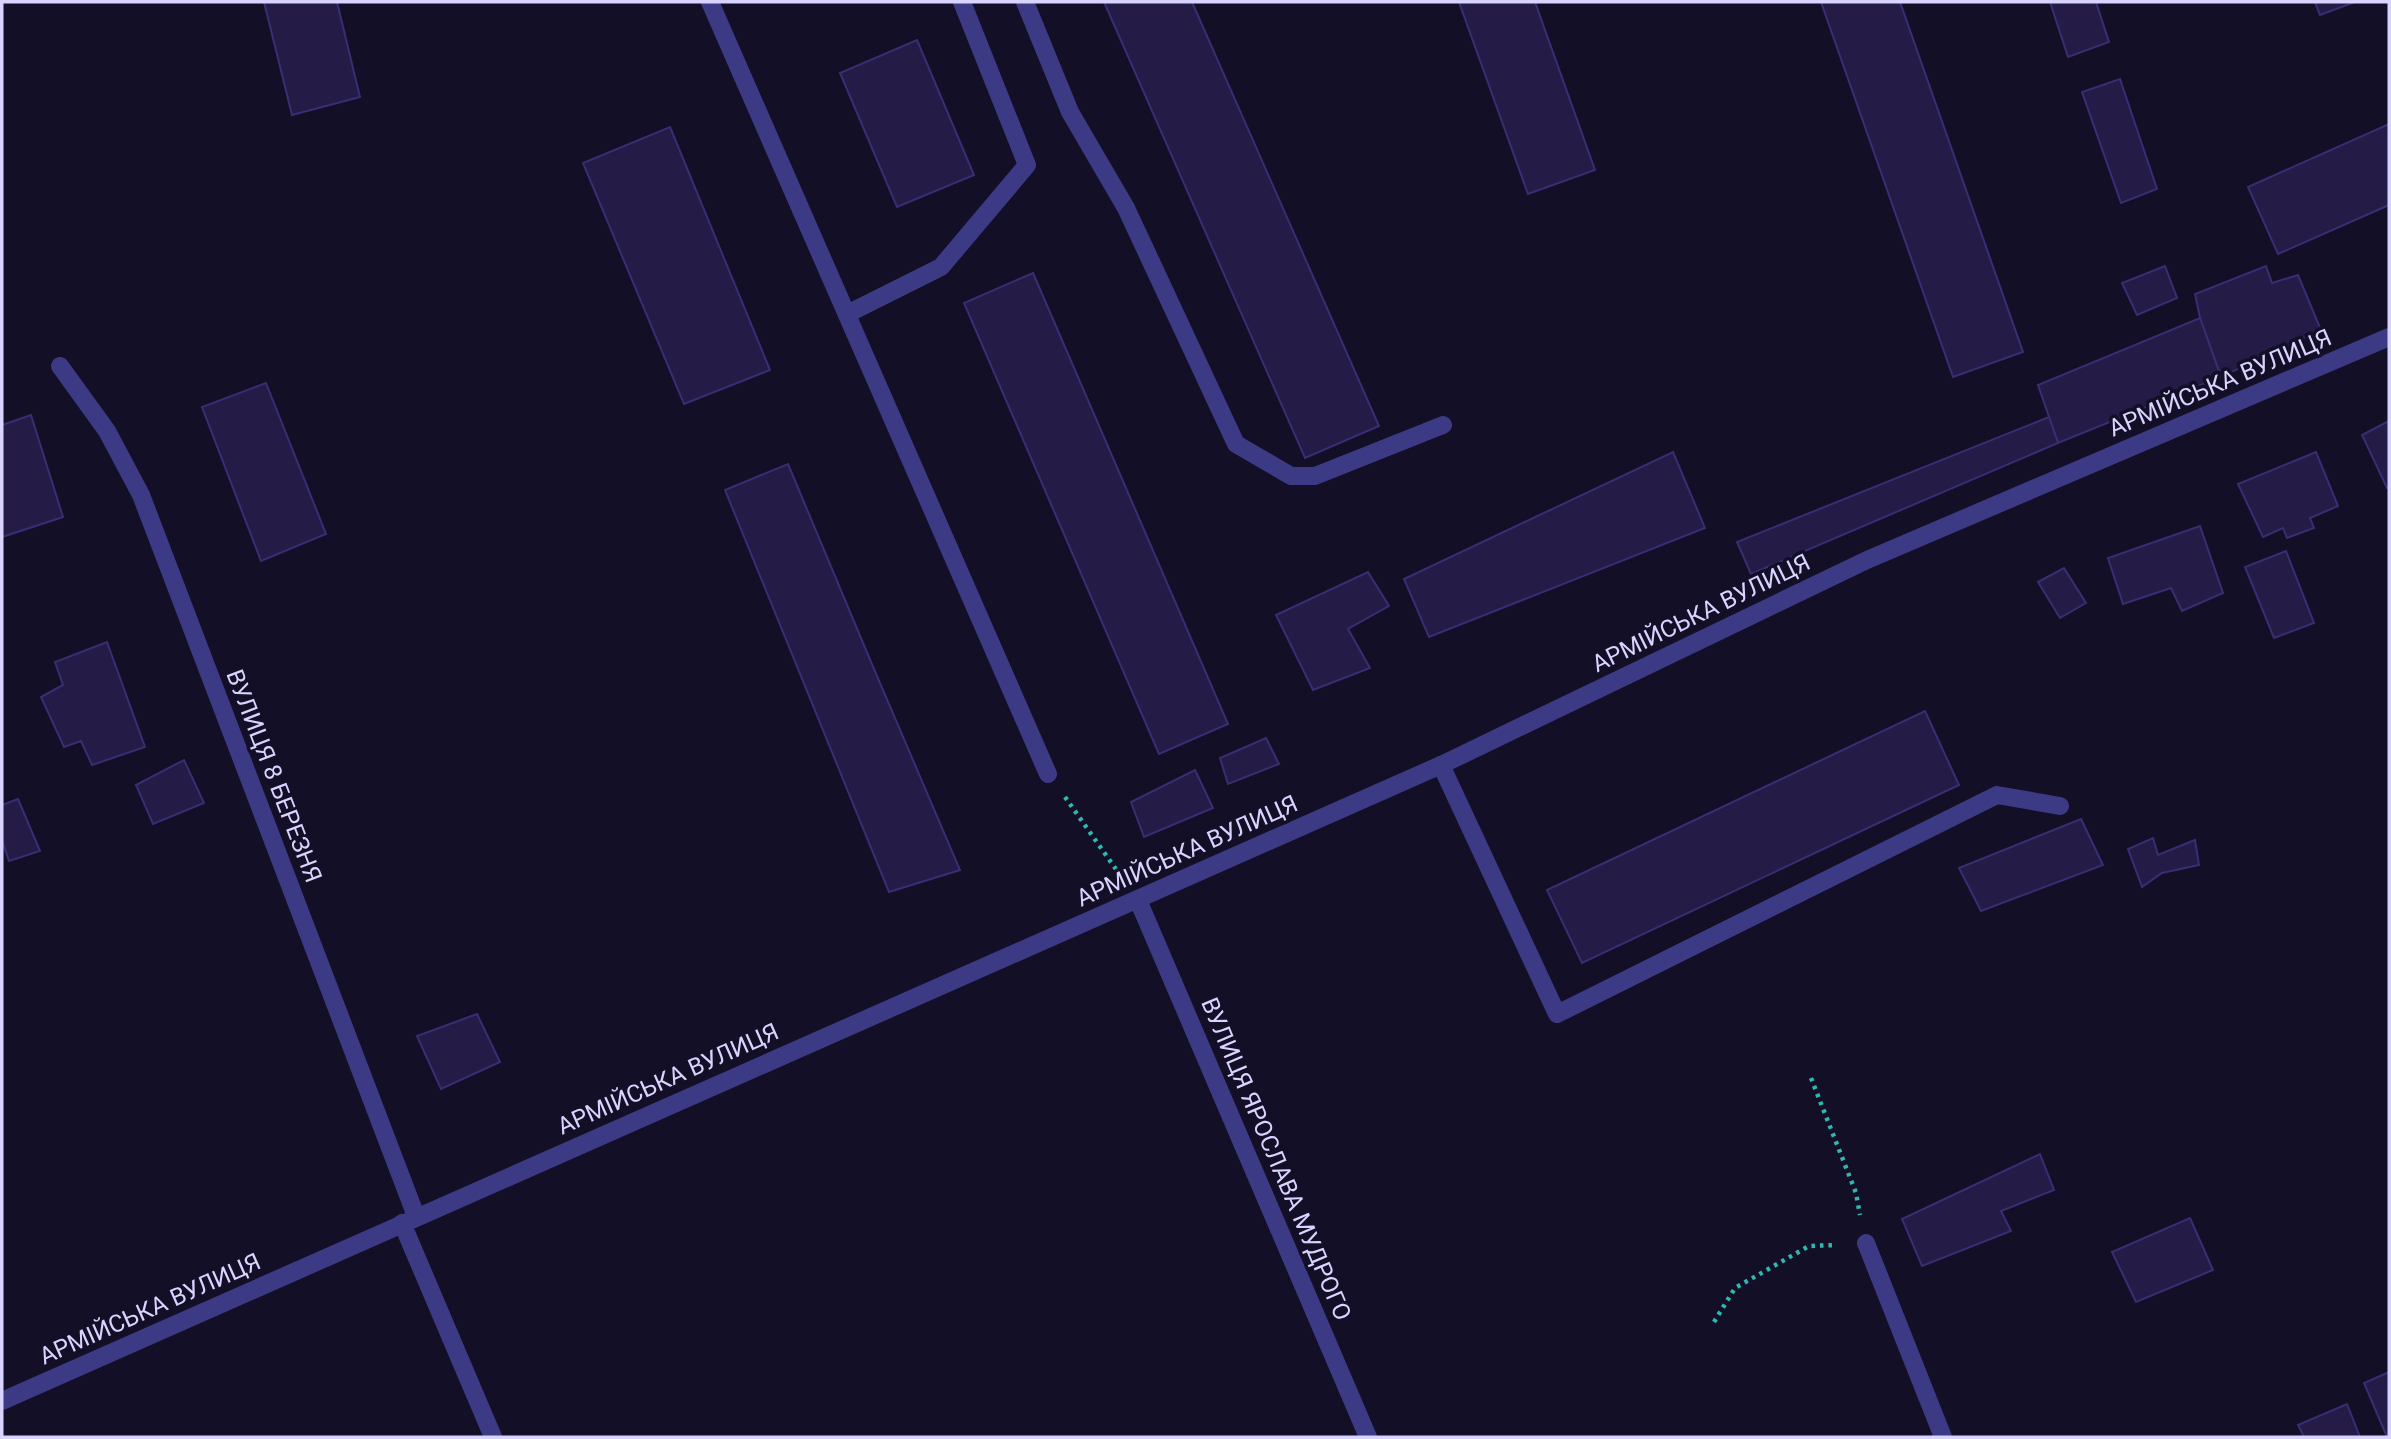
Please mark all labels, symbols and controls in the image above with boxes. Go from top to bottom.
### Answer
street label: АРМІЙСЬКА ВУЛИЦЯ [2104,323,2336,443]
street label: АРМІЙСЬКА ВУЛИЦЯ [1587,548,1815,678]
street label: ВУЛИЦЯ 8 БЕРЕЗНЯ [220,666,328,886]
street label: АРМІЙСЬКА ВУЛИЦЯ [1072,790,1302,912]
street label: ВУЛИЦЯ ЯРОСЛАВА МУДРОГО [1195,993,1357,1325]
street label: АРМІЙСЬКА ВУЛИЦЯ [553,1018,783,1140]
street label: АРМІЙСЬКА ВУЛИЦЯ [35,1248,265,1370]

